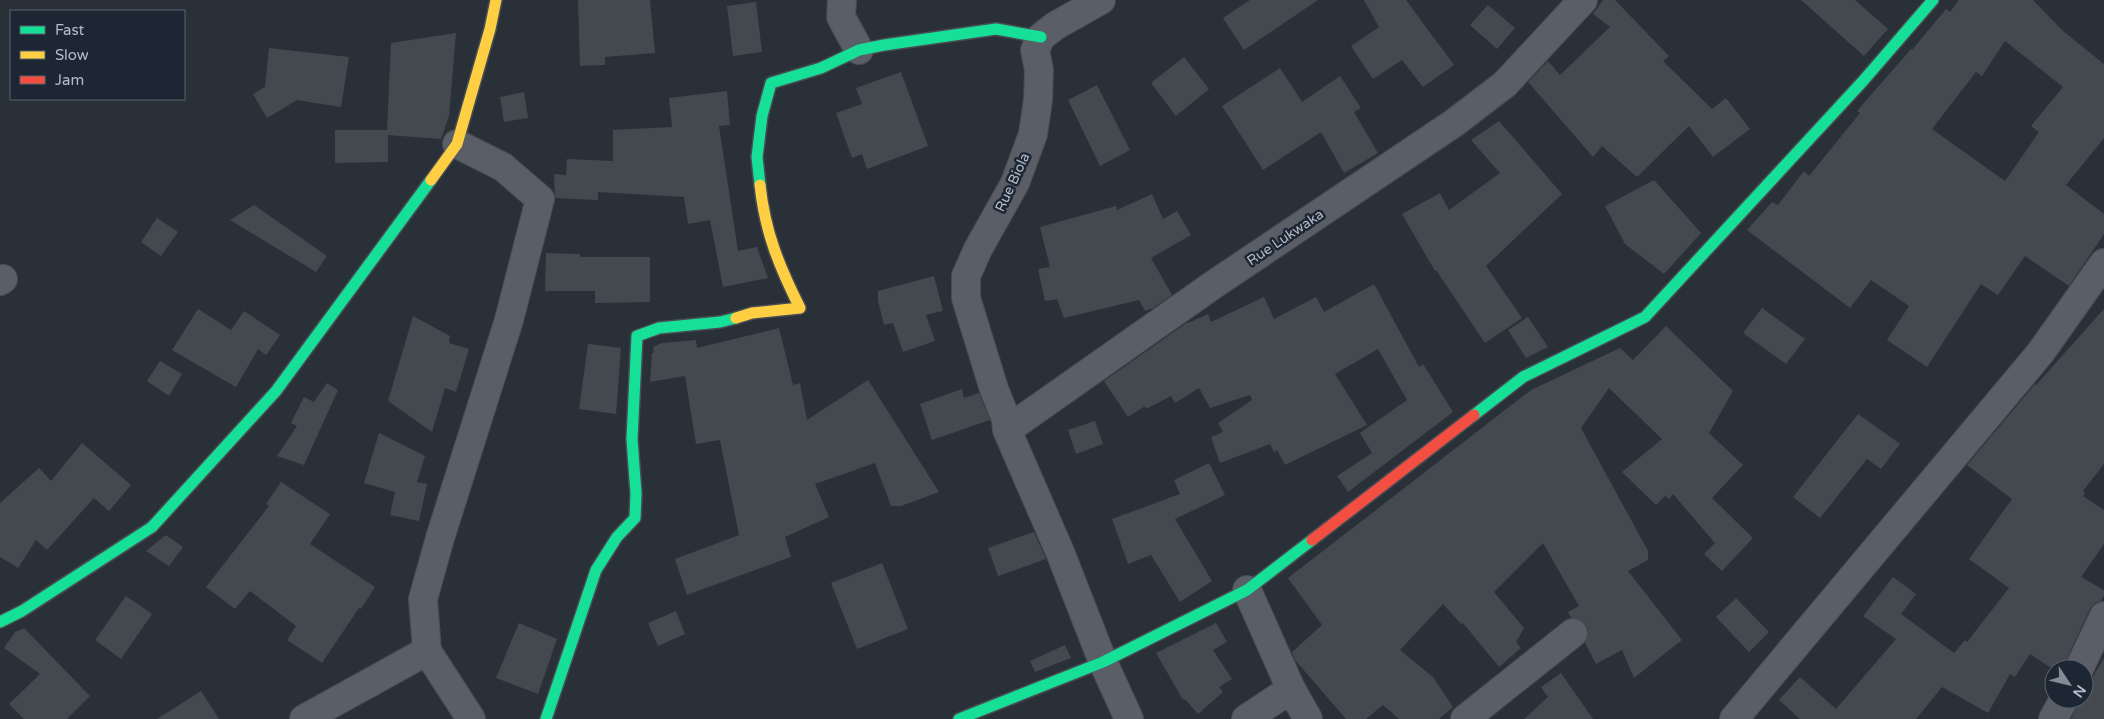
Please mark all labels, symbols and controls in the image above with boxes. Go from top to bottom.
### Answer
legend [10,10,185,100]
text: Fast [55,21,85,39]
text: Slow [55,46,89,64]
text: Jam [55,71,84,89]
street label: Rue Biola [991,150,1033,214]
street label: Rue Lukwaka [1244,206,1327,269]
north arrow [2044,659,2094,709]
text: N [2069,682,2089,701]

